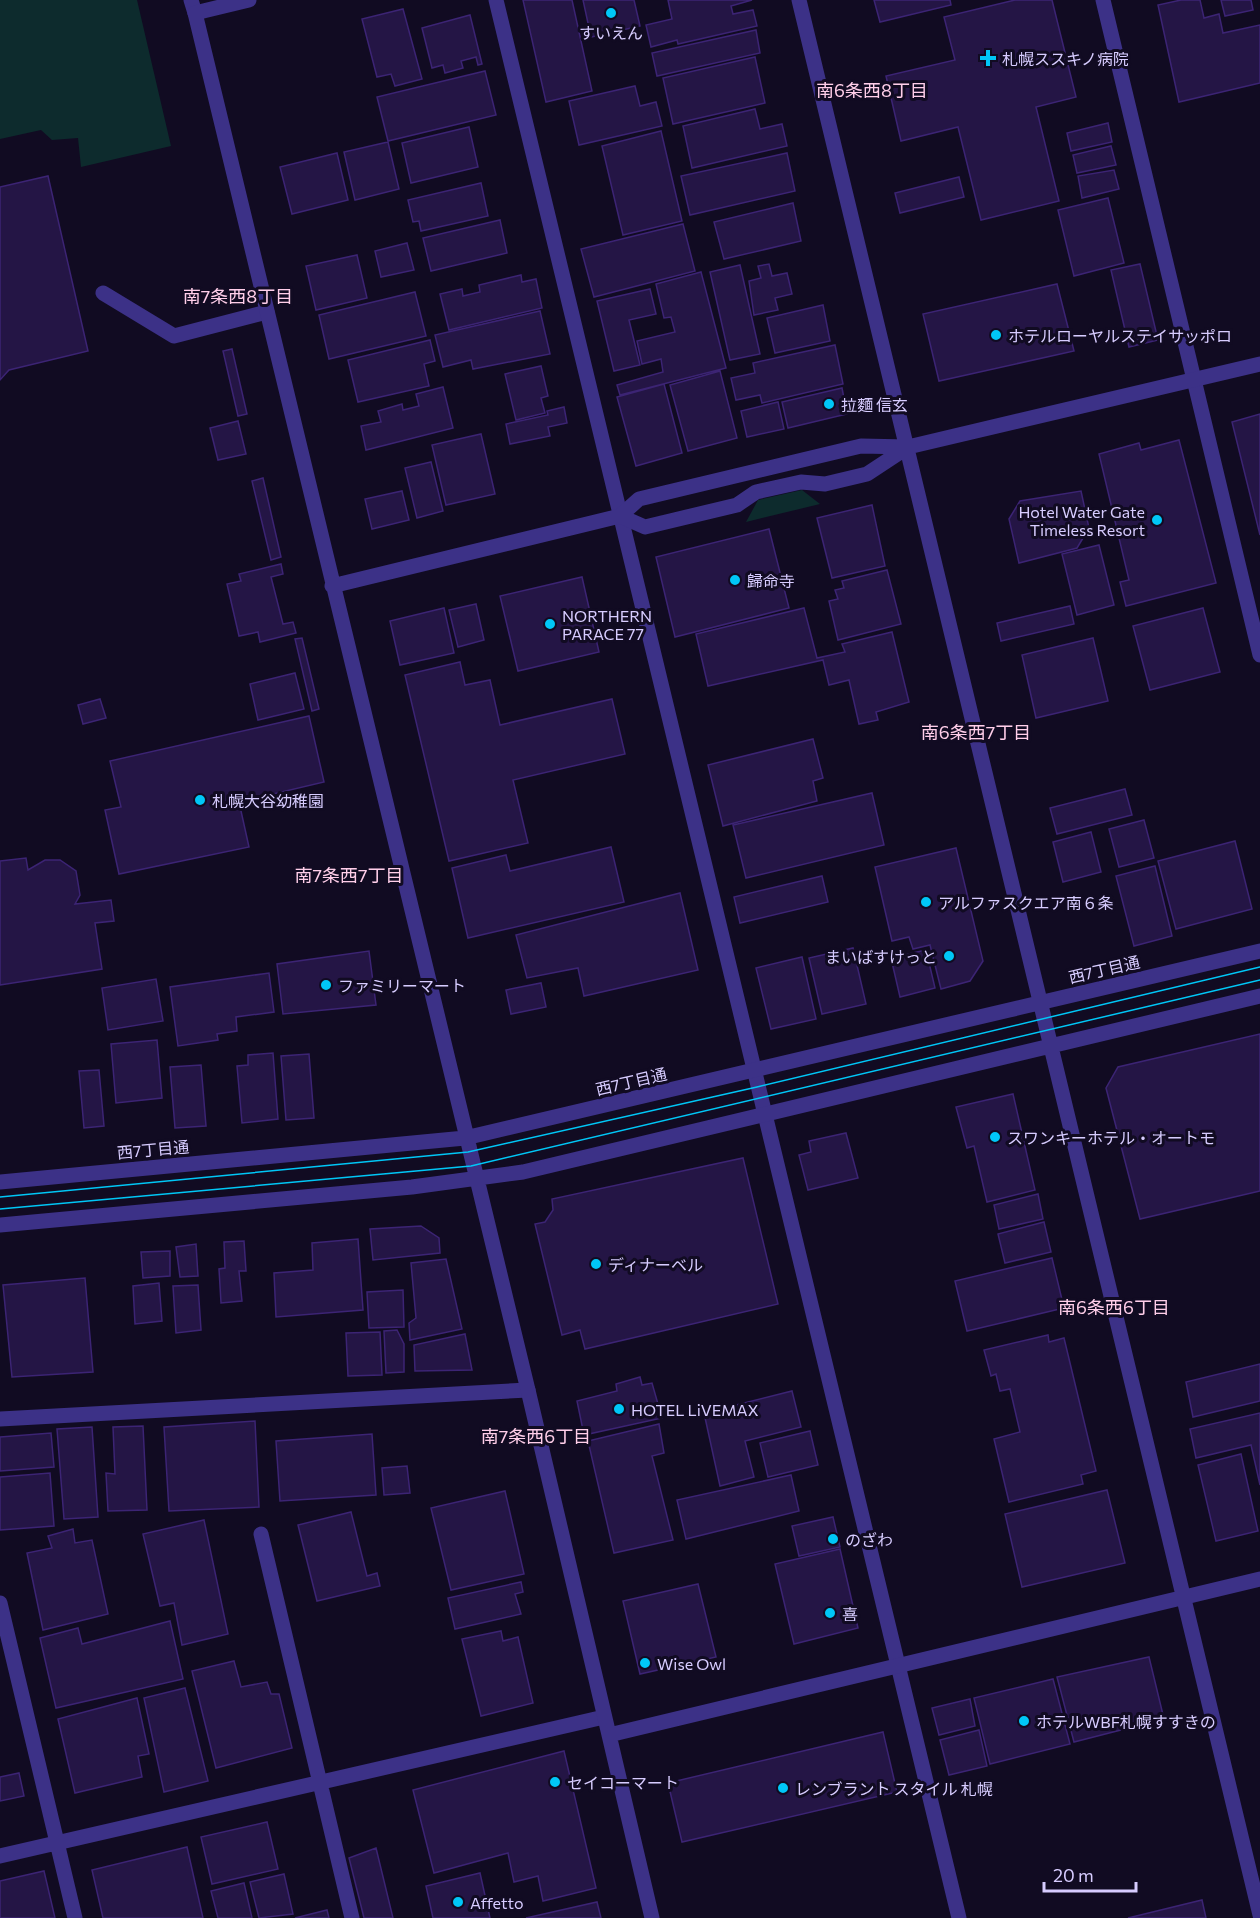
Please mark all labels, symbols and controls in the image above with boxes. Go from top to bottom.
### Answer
marker: すいえん [604,6,618,20]
place label: すいえん [579,23,643,42]
marker: 札幌ススキノ病院 [979,49,997,67]
place label: 札幌ススキノ病院 [1002,49,1129,68]
district label: 南6条西8丁目 [816,79,928,101]
district label: 南7条西8丁目 [183,285,293,307]
place label: ホテルローヤルステイサッポロ [1008,326,1232,345]
marker: ホテルローヤルステイサッポロ [989,328,1003,342]
place label: 拉麵 信玄 [841,395,908,414]
marker: 拉麵 信玄 [822,397,836,411]
place label: Hotel Water Gate Timeless Resort [1018,502,1145,539]
marker: Hotel Water Gate Timeless Resort [1150,513,1164,527]
place label: 歸命寺 [747,571,795,590]
marker: 歸命寺 [728,573,742,587]
place label: NORTHERN PARACE 77 [562,606,652,643]
marker: NORTHERN PARACE 77 [543,617,557,631]
district label: 南6条西7丁目 [921,721,1031,743]
place label: 札幌大谷幼稚園 [212,791,324,810]
marker: 札幌大谷幼稚園 [193,793,207,807]
district label: 南7条西7丁目 [294,864,404,886]
place label: アルファスクエア南６条 [938,893,1114,912]
marker: アルファスクエア南６条 [919,895,933,909]
place label: まいばすけっと [825,947,937,966]
marker: まいばすけっと [942,949,956,963]
street label: 西7丁目通 [1067,952,1141,986]
place label: ファミリーマート [338,976,466,995]
marker: ファミリーマート [319,978,333,992]
street label: 西7丁目通 [594,1064,668,1098]
place label: スワンキーホテル・オートモ [1007,1128,1215,1147]
marker: スワンキーホテル・オートモ [988,1130,1002,1144]
street label: 西7丁目通 [116,1136,190,1162]
place label: ディナーベル [608,1255,703,1274]
marker: ディナーベル [589,1257,603,1271]
district label: 南6条西6丁目 [1058,1296,1170,1318]
place label: HOTEL LiVEMAX [631,1400,759,1419]
marker: HOTEL LiVEMAX [612,1402,626,1416]
district label: 南7条西6丁目 [481,1425,591,1447]
place label: のざわ [845,1530,893,1549]
marker: のざわ [826,1532,840,1546]
place label: 喜 [842,1604,858,1623]
marker: 喜 [823,1606,837,1620]
place label: Wise Owl [657,1654,726,1673]
marker: Wise Owl [638,1656,652,1670]
place label: ホテルWBF札幌すすきの [1036,1712,1216,1731]
marker: ホテルWBF札幌すすきの [1017,1714,1031,1728]
place label: セイコーマート [567,1773,679,1792]
marker: セイコーマート [548,1775,562,1789]
place label: レンブラント スタイル 札幌 [795,1779,993,1798]
marker: レンブラント スタイル 札幌 [776,1781,790,1795]
scale bar [1044,1855,1136,1893]
text: 20 m [1053,1864,1094,1886]
place label: Affetto [470,1893,524,1912]
marker: Affetto [451,1895,465,1909]

